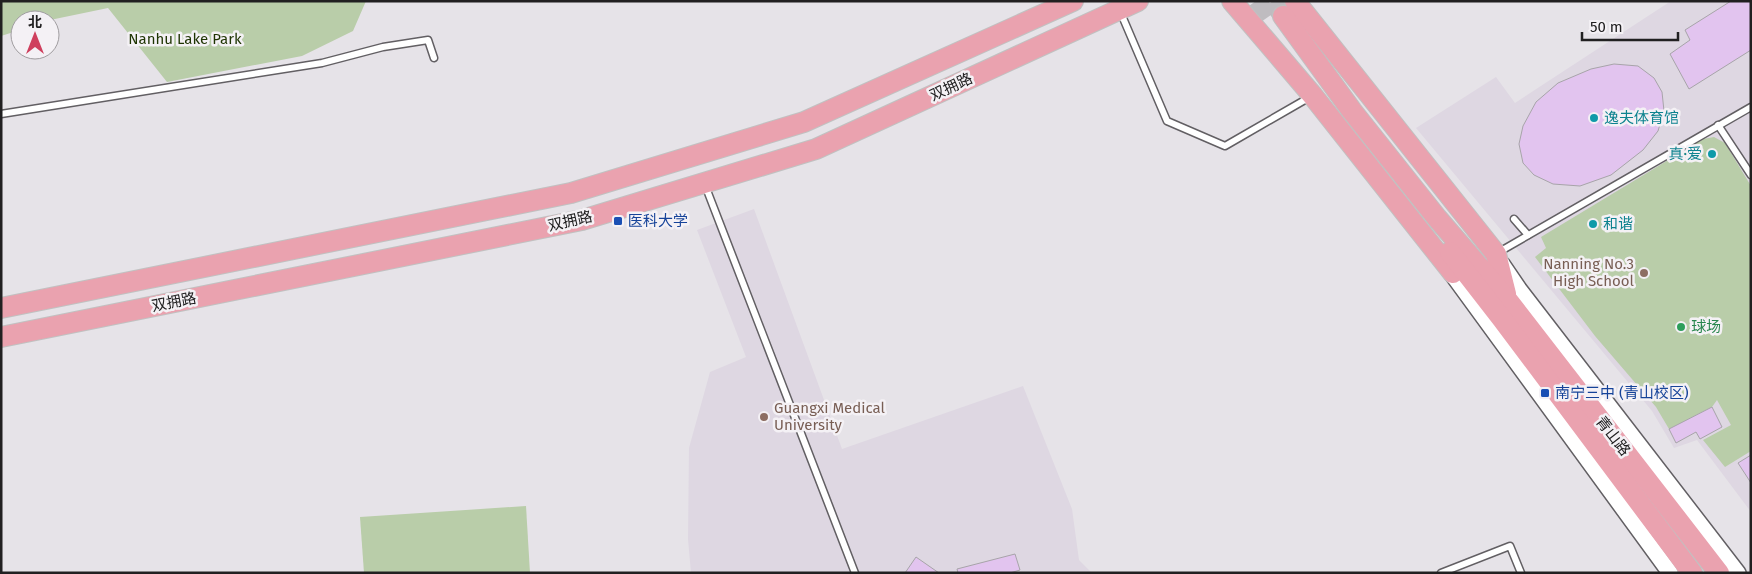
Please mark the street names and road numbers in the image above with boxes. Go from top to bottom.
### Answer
street label: 双拥路 [927,69,975,105]
street label: 双拥路 [546,207,594,235]
street label: 双拥路 [150,289,198,315]
street label: 青山路 [1592,413,1634,459]

